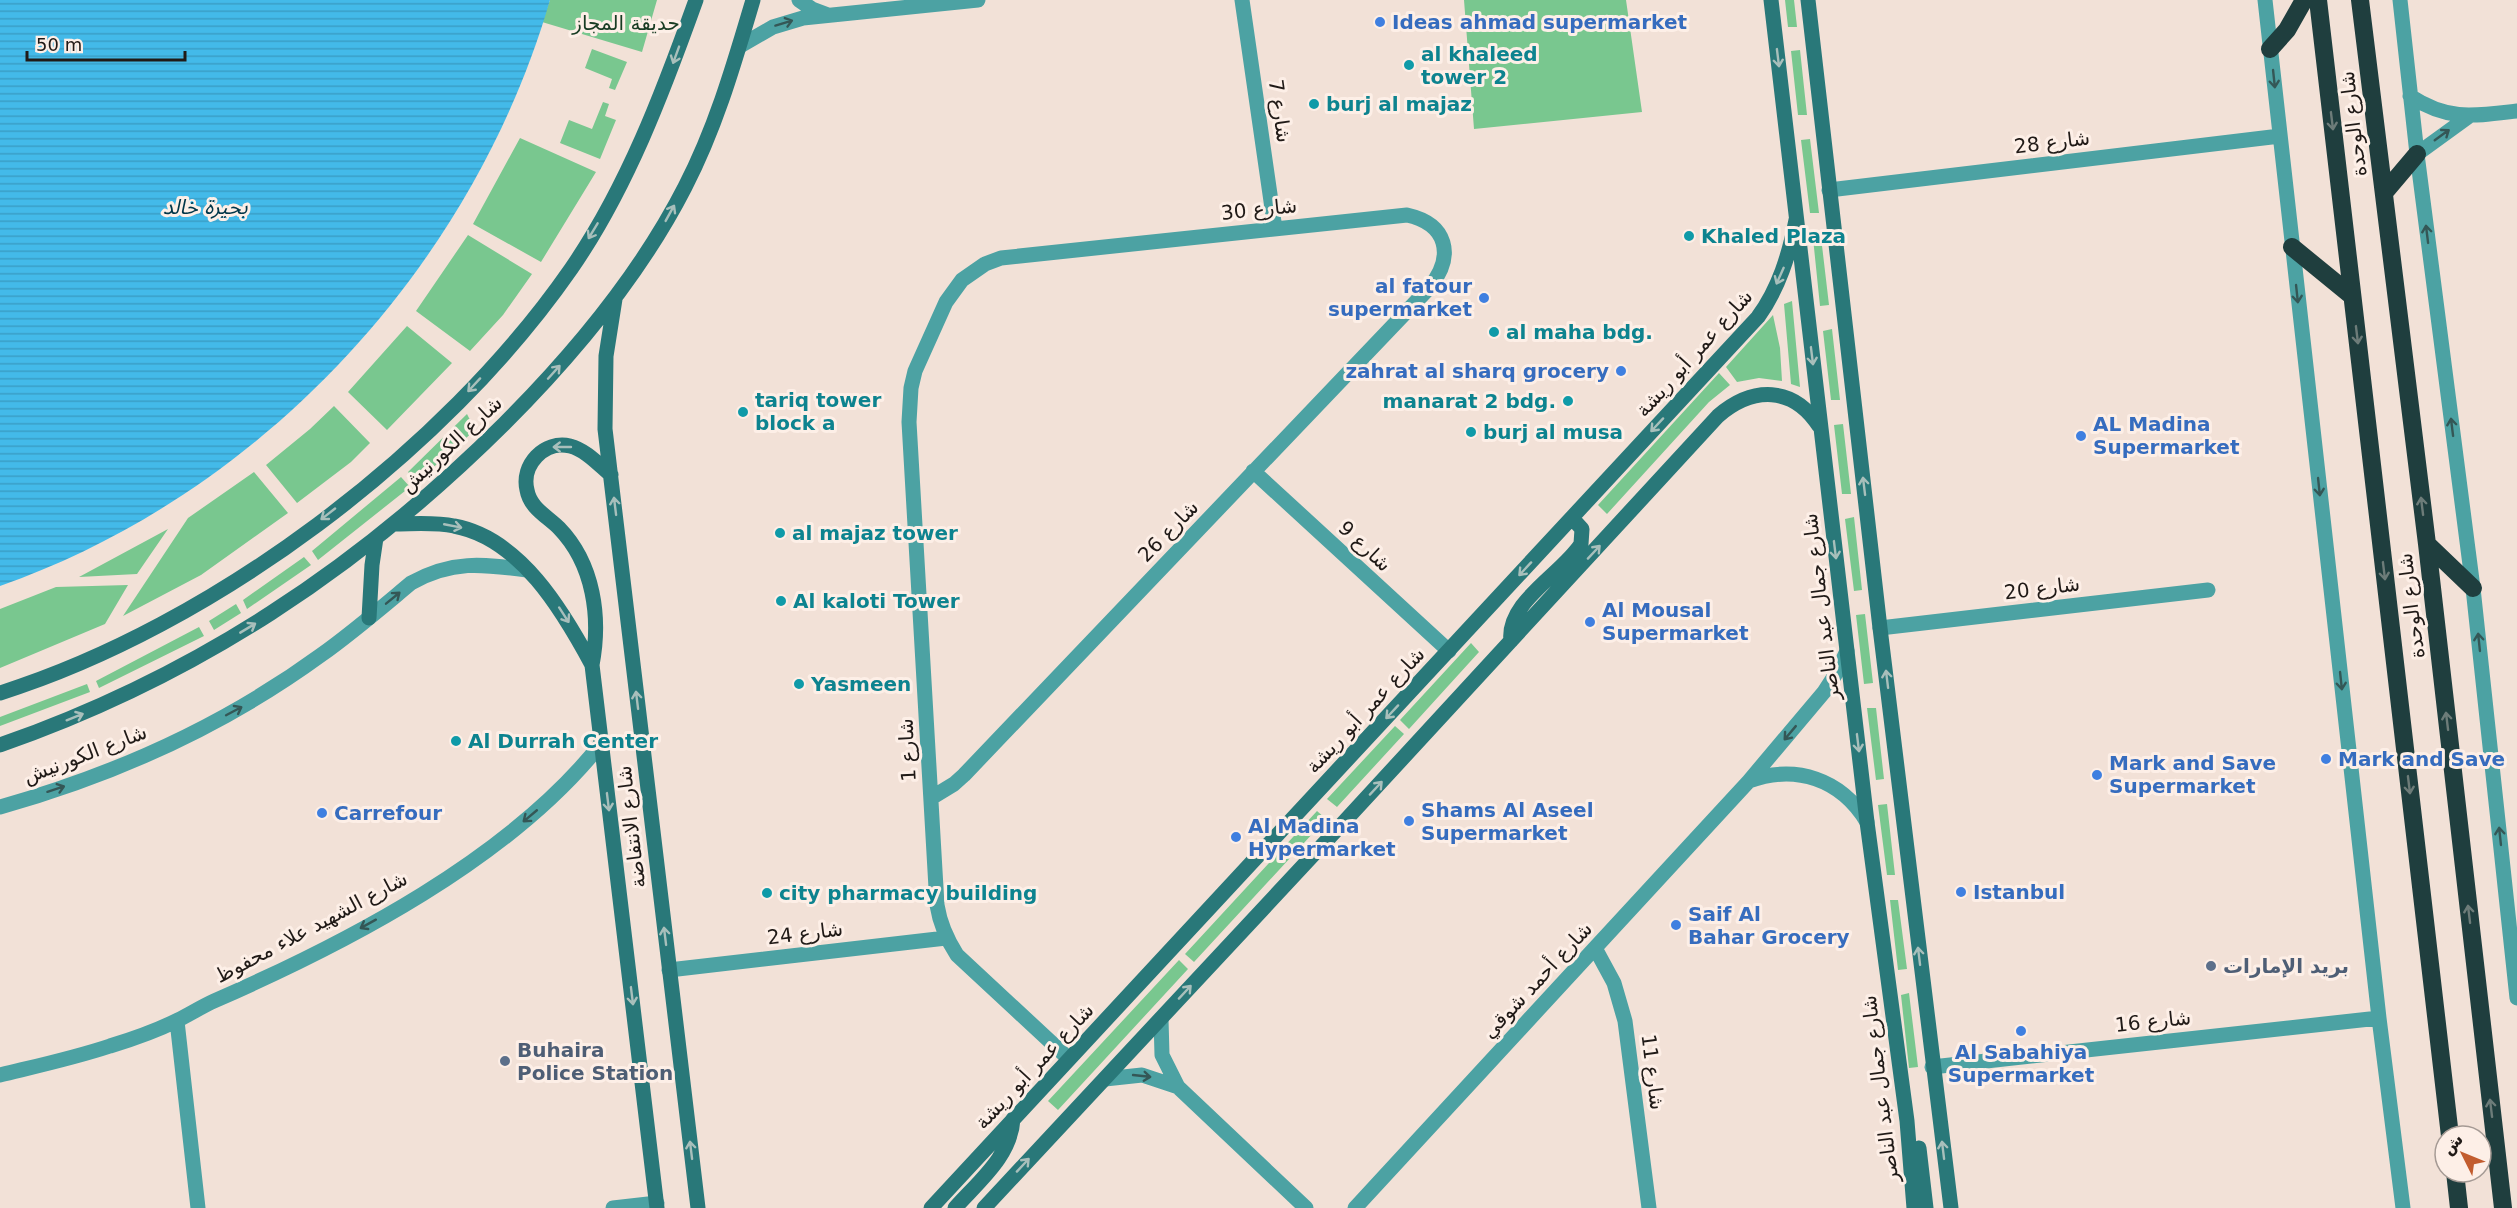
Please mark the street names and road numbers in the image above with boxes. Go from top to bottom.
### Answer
street label: شارع الوحدة [2335,70,2371,178]
street label: شارع 7 [1264,78,1296,144]
street label: شارع 28 [2013,125,2091,159]
street label: شارع 30 [1220,193,1298,225]
street label: شارع عمر أبو ريشة [1630,284,1758,422]
street label: شارع الكورنيش [395,391,507,497]
street label: شارع 26 [1133,495,1203,567]
street label: شارع جمال عبد الناصر [1798,512,1845,703]
street label: شارع 9 [1334,516,1396,576]
street label: شارع الوحدة [2393,552,2429,660]
street label: شارع 20 [2003,571,2081,605]
street label: شارع عمر أبو ريشة [1300,641,1429,778]
street label: شارع 1 [893,718,921,782]
street label: شارع الكورنيش [20,719,150,789]
street label: شارع الانتفاضة [612,764,650,890]
street label: شارع الشهيد علاء محفوظ [211,866,411,988]
street label: شارع 24 [766,916,844,950]
street label: شارع أحمد شوقي [1476,916,1598,1044]
street label: شارع جمال عبد الناصر [1857,994,1904,1185]
street label: شارع عمر أبو ريشة [969,997,1098,1134]
street label: شارع 16 [2114,1005,2192,1037]
street label: شارع 11 [1636,1033,1670,1111]

